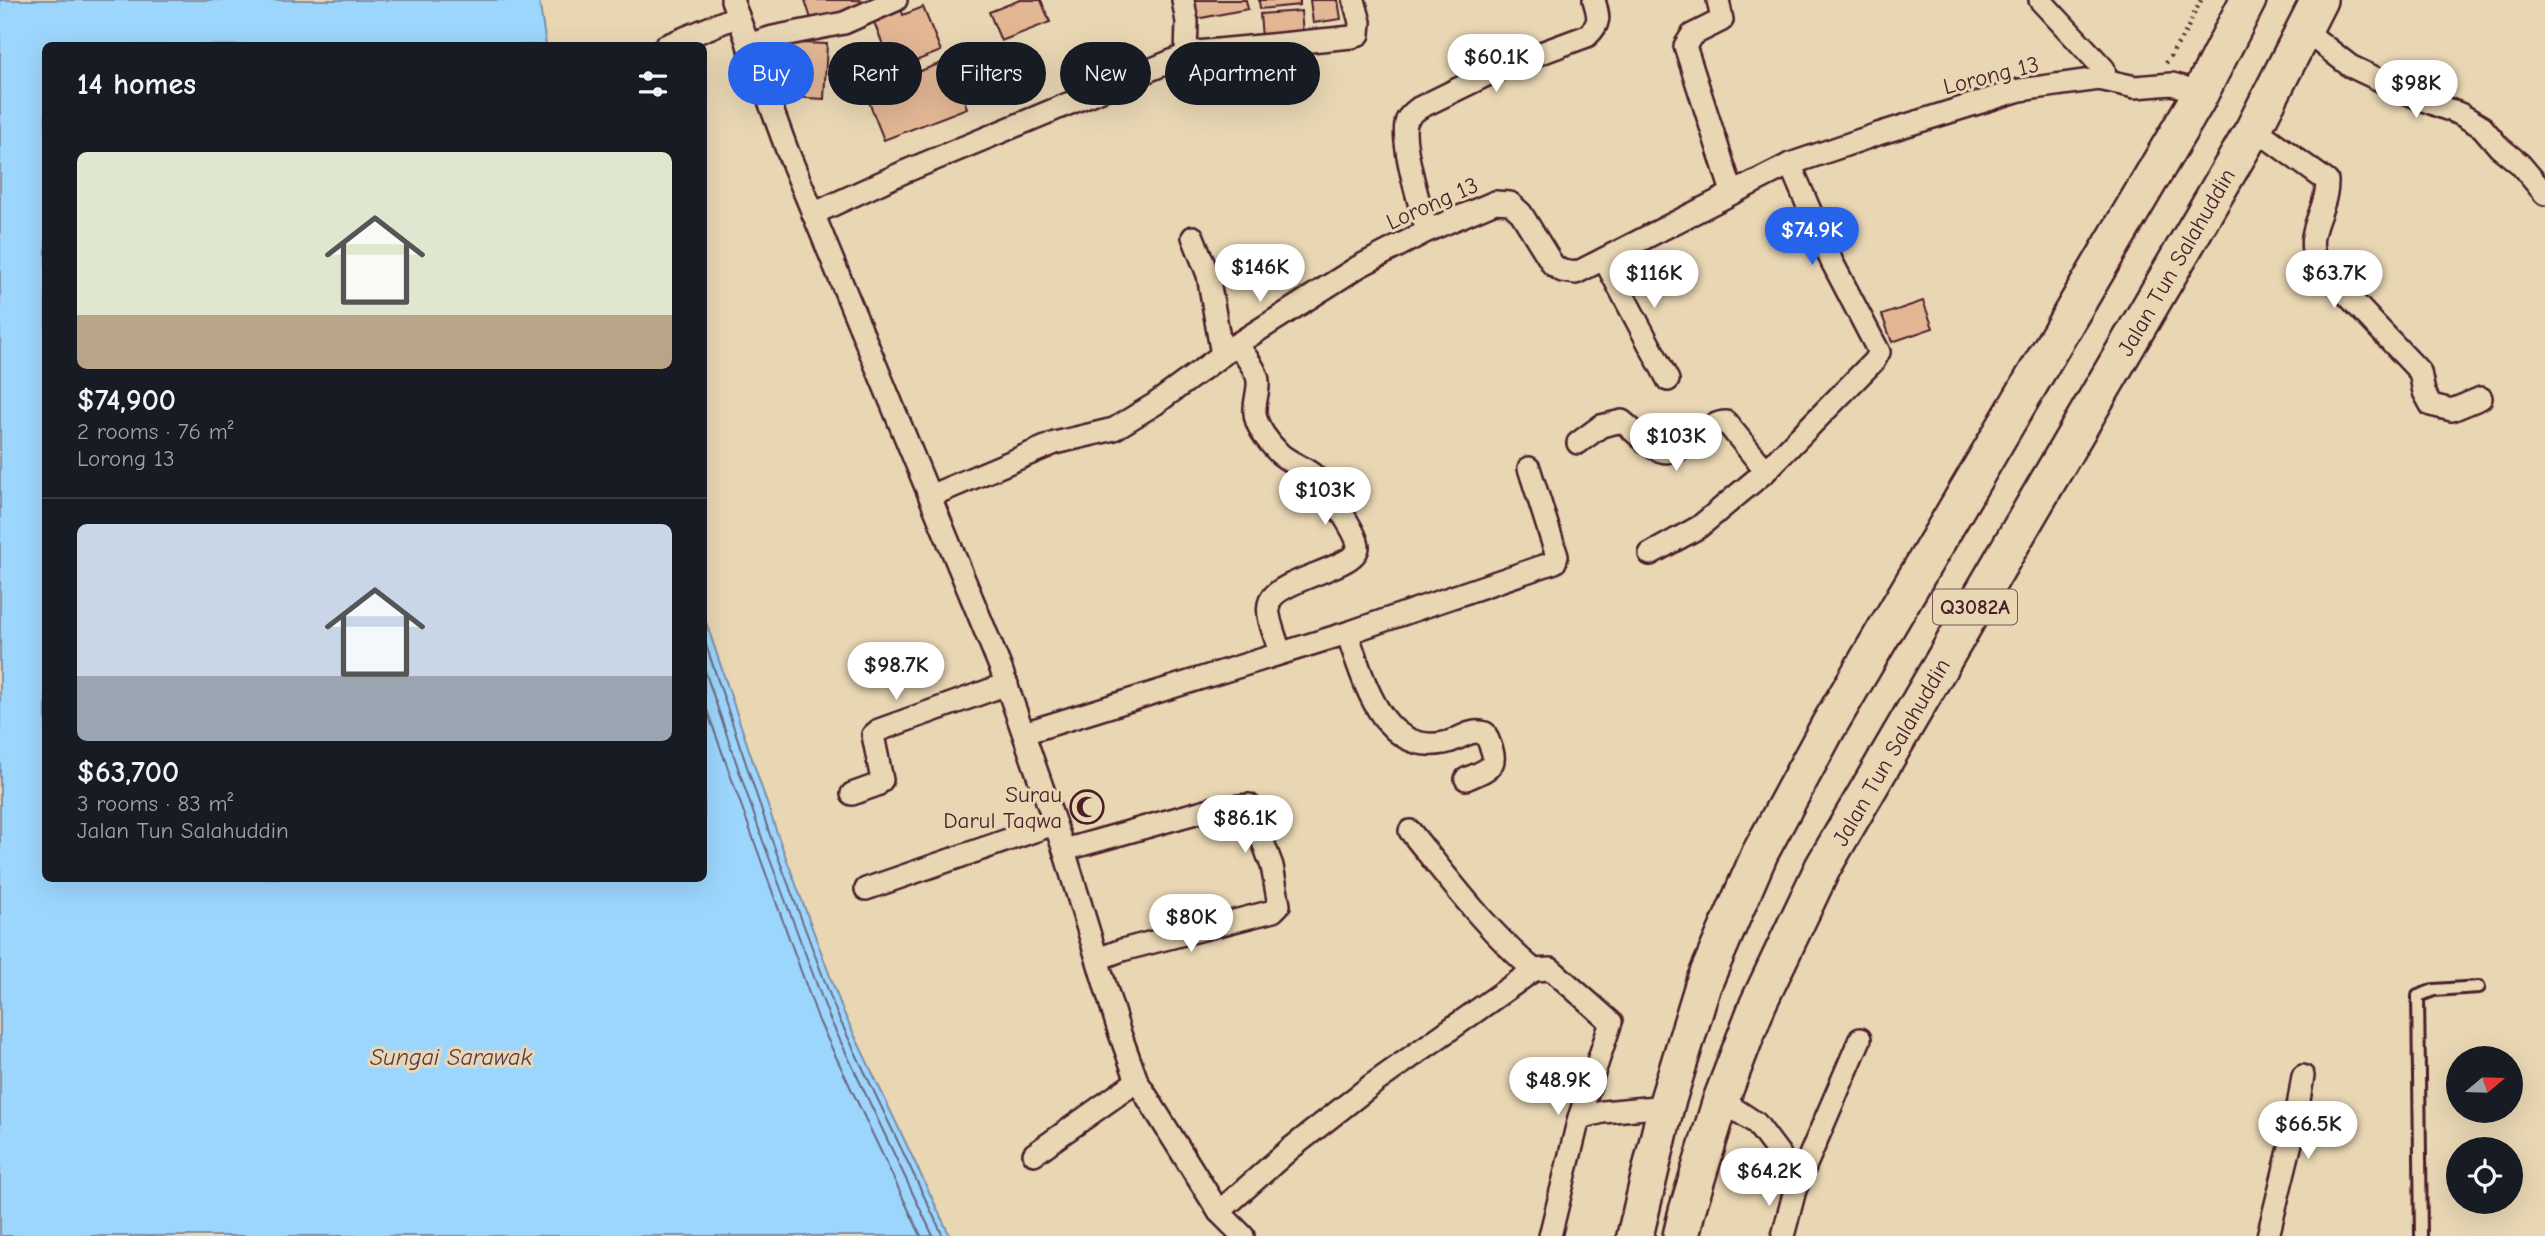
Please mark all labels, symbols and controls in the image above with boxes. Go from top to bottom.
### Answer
pin: $60.1K [1439,34,1553,94]
chip: Buy [728,42,814,105]
chip: Rent [828,42,922,105]
chip: Filters [936,42,1046,105]
chip: New [1060,42,1151,105]
chip: Apartment [1165,42,1320,105]
text: $60.1K [1463,43,1529,70]
street label: Lorong 13 [1941,51,2042,100]
pin: $98K [2375,60,2457,120]
icon: filters [634,65,672,103]
text: 14 homes [77,67,196,102]
text: $98K [2391,69,2441,96]
street label: Jalan Tun Salahuddin [2112,164,2241,361]
street label: Lorong 13 [1382,171,1482,236]
icon: home [312,197,438,323]
pin: $74.9K [1755,208,1869,267]
text: $74.9K [1781,216,1843,243]
pin: $146K [1211,244,1309,304]
pin: $116K [1605,250,1703,310]
pin: $63.7K [2277,250,2391,310]
text: $146K [1231,253,1289,280]
text: $116K [1626,259,1682,286]
text: $63.7K [2302,259,2366,286]
text: $74,900 [77,383,176,418]
pin: $103K [1627,414,1725,473]
text: 2 rooms · 76 m² [77,418,233,445]
text: $103K [1646,422,1706,449]
text: Lorong 13 [77,445,175,472]
pin: $103K [1276,468,1374,527]
text: $103K [1295,476,1355,503]
icon: home [312,569,438,695]
road number: Q3082A [1933,590,2017,624]
pin: $98.7K [839,642,953,702]
text: $98.7K [863,651,929,678]
street label: Jalan Tun Salahuddin [1827,654,1956,851]
text: $63,700 [77,755,179,790]
place label: Surau Darul Taqwa [943,781,1062,834]
mosque icon: Surau Darul Taqwa [1068,788,1106,826]
text: 3 rooms · 83 m² [77,790,233,817]
pin: $86.1K [1188,796,1302,855]
text: $86.1K [1213,804,1277,831]
text: Jalan Tun Salahuddin [77,817,289,844]
pin: $80K [1150,894,1232,954]
text: $80K [1165,903,1217,930]
water label: Sungai Sarawak [370,1043,532,1071]
north arrow [2446,1046,2524,1124]
map controls [2446,1046,2523,1214]
pin: $48.9K [1501,1058,1615,1117]
text: $48.9K [1525,1066,1591,1093]
pin: $66.5K [2251,1102,2365,1161]
text: $66.5K [2274,1110,2342,1137]
button: locate [2446,1137,2523,1214]
pin: $64.2K [1712,1148,1826,1208]
text: $64.2K [1736,1157,1802,1184]

